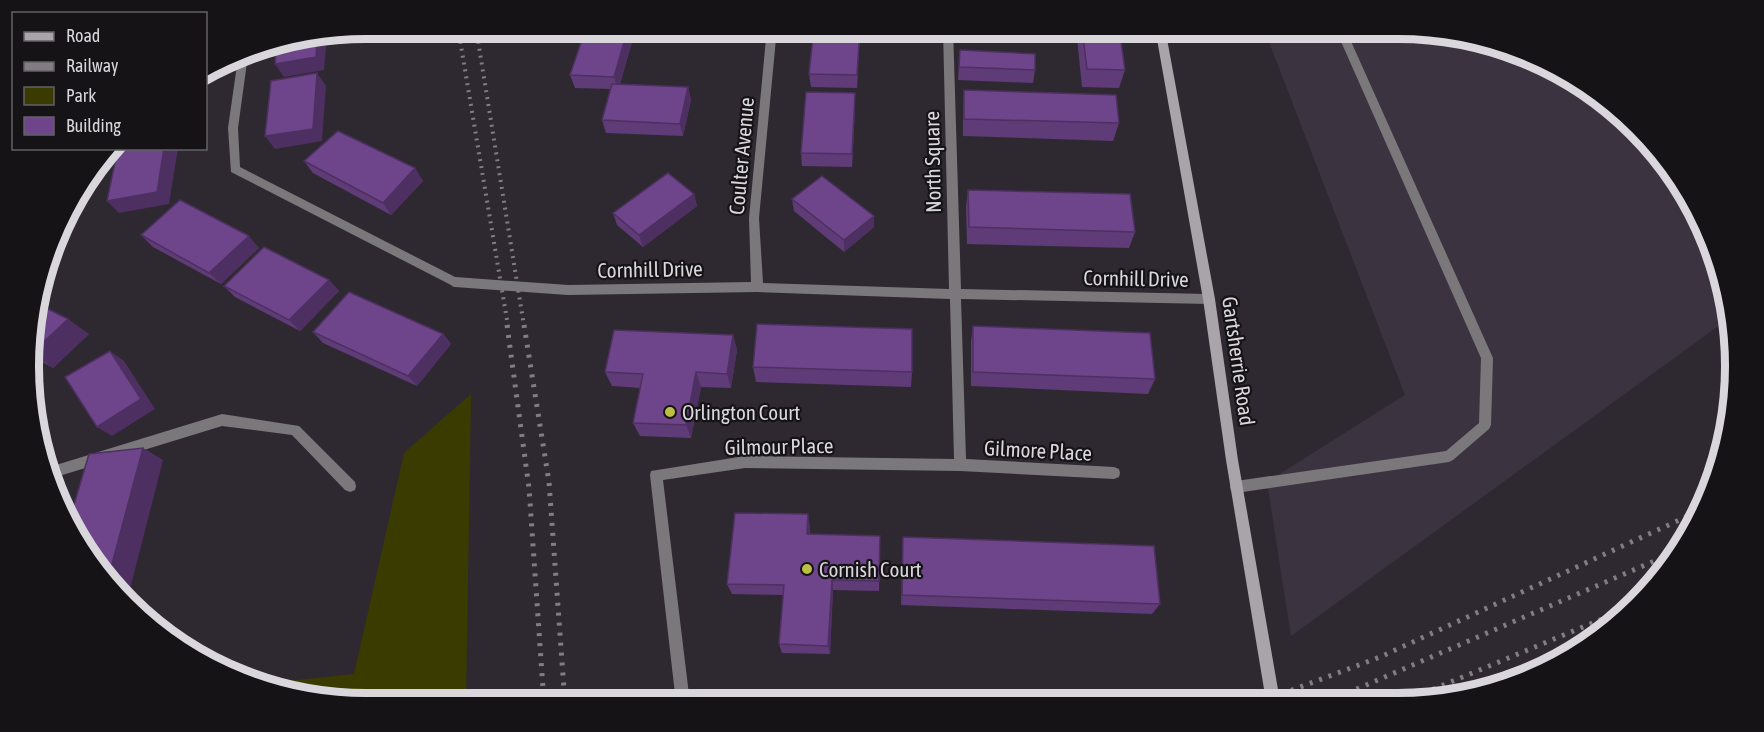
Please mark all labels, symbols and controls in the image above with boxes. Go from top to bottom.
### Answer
legend [12,12,207,150]
text: Road [66,25,100,46]
text: Railway [66,55,118,76]
text: Park [66,85,96,106]
street label: Coulter Avenue [724,96,758,216]
street label: North Square [919,111,945,213]
text: Building [66,115,121,136]
street label: Cornhill Drive [597,256,703,282]
street label: Cornhill Drive [1083,265,1189,291]
street label: Gartsherrie Road [1218,295,1260,427]
place label: Orlington Court [682,400,800,424]
marker: Orlington Court [663,405,677,419]
street label: Gilmour Place [724,433,834,459]
street label: Gilmore Place [983,435,1093,465]
place label: Cornish Court [819,557,922,581]
marker: Cornish Court [800,562,814,576]

